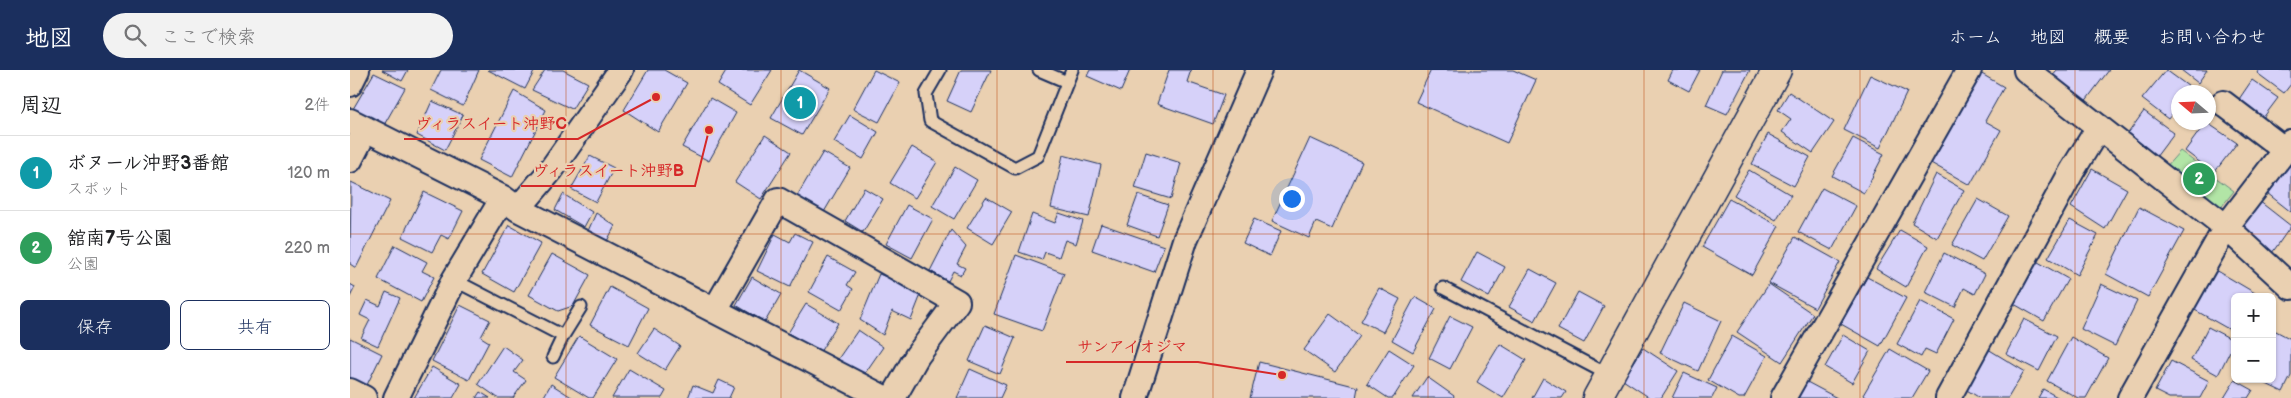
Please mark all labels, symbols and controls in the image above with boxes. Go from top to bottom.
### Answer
search box [103,13,453,58]
icon: search [121,21,149,49]
text: 地図 [25,24,73,53]
text: ここで検索 [161,26,256,49]
text: ホーム [1949,27,2002,48]
text: 地図 [2030,27,2066,48]
text: 概要 [2094,27,2130,48]
text: お問い合わせ [2158,27,2266,48]
pin: 1 [784,84,816,122]
north arrow [2171,85,2216,130]
text: 周辺 [20,93,62,118]
text: 2件 [305,96,330,115]
callout: ヴィラスイート沖野C [404,108,578,139]
text: ヴィラスイート沖野C [415,115,567,134]
text: ボヌール沖野3番館 [67,152,229,175]
callout: ヴィラスイート沖野B [521,155,695,186]
pin: 2 [2183,160,2215,198]
text: ヴィラスイート沖野B [532,162,684,181]
text: 1 [33,164,39,183]
text: 120 m [287,164,330,183]
text: スポット [67,180,131,199]
your location [1279,186,1305,212]
text: 舘南7号公園 [67,227,173,250]
text: 2 [31,239,41,258]
text: 220 m [284,239,330,258]
text: 公園 [67,255,99,274]
map controls [2231,293,2276,383]
button: + [2231,293,2276,338]
button: 保存 [20,300,170,350]
button: 共有 [180,300,330,350]
callout: サンアイオジマ [1066,331,1198,362]
text: サンアイオジマ [1077,338,1187,357]
button: − [2231,338,2276,383]

